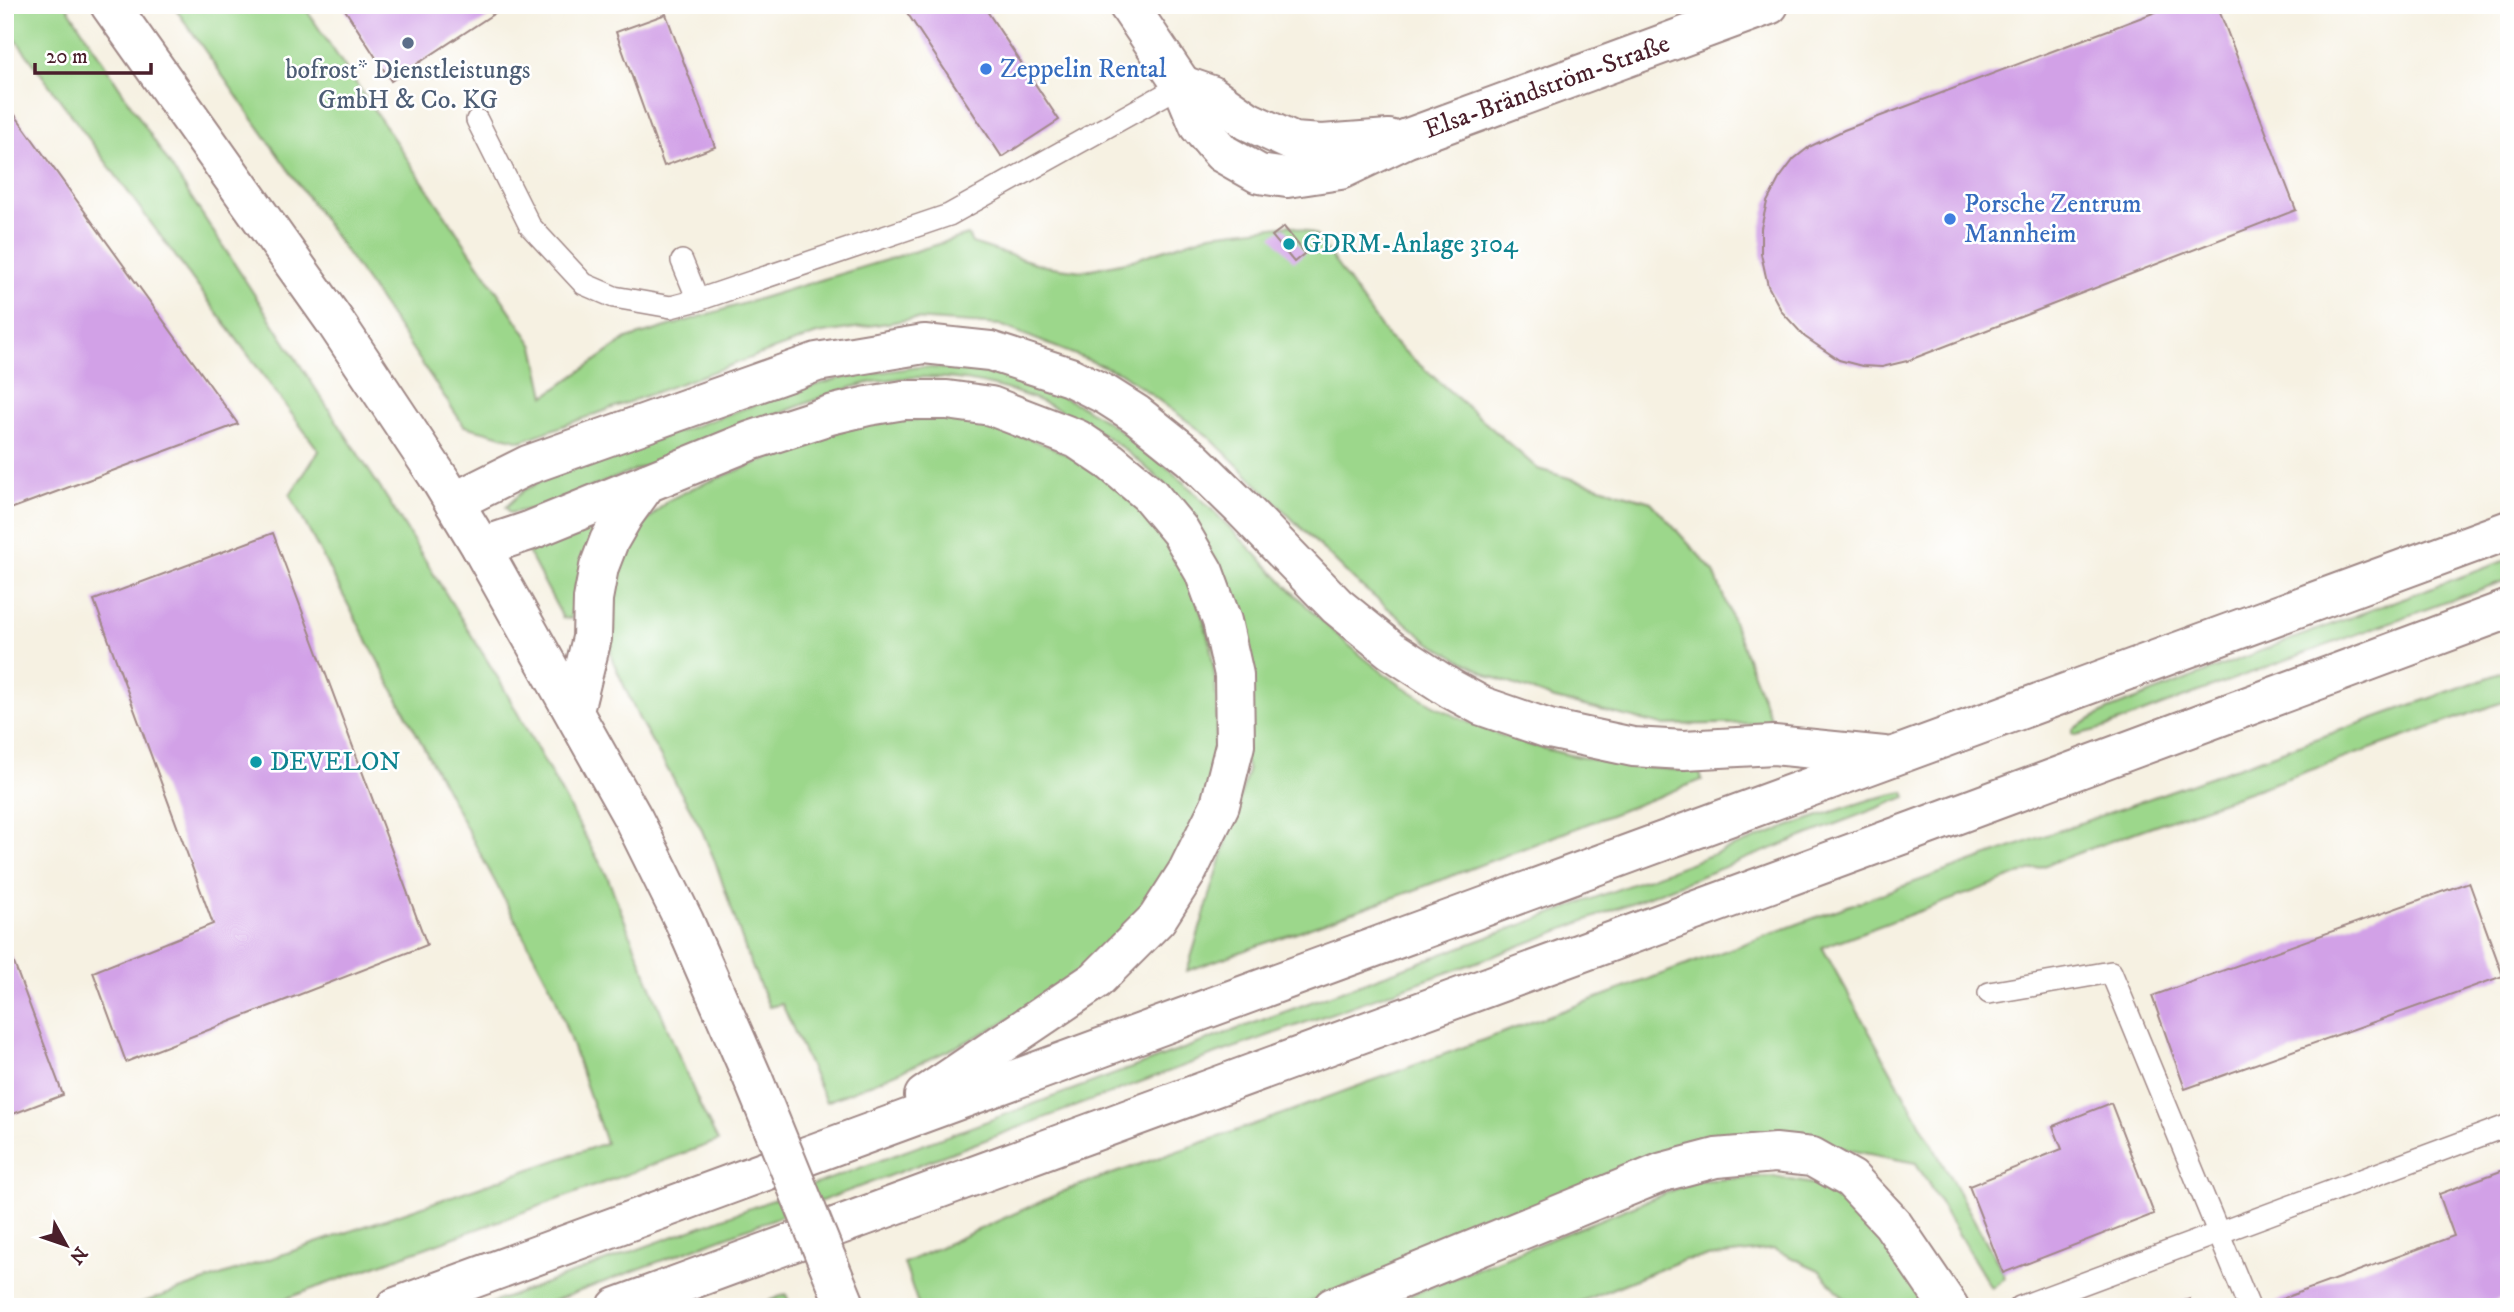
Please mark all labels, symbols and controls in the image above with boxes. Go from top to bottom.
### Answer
street label: Elsa-Brändström-Straße [1420,27,1674,147]
scale bar [35,32,150,76]
marker: bofrost* Dienstleistungs GmbH & Co. KG [400,35,416,51]
text: 20 m [46,44,88,70]
place label: Zeppelin Rental [1000,53,1167,86]
place label: bofrost* Dienstleistungs GmbH & Co. KG [285,54,531,117]
marker: Zeppelin Rental [978,61,994,77]
place label: Porsche Zentrum Mannheim [1964,188,2142,251]
marker: Porsche Zentrum Mannheim [1942,211,1958,227]
place label: GDRM-Anlage 3104 [1303,228,1519,261]
marker: GDRM-Anlage 3104 [1281,236,1297,252]
place label: DEVELON [270,746,401,779]
marker: DEVELON [248,754,264,770]
north arrow [32,1210,102,1280]
text: N [64,1242,92,1269]

